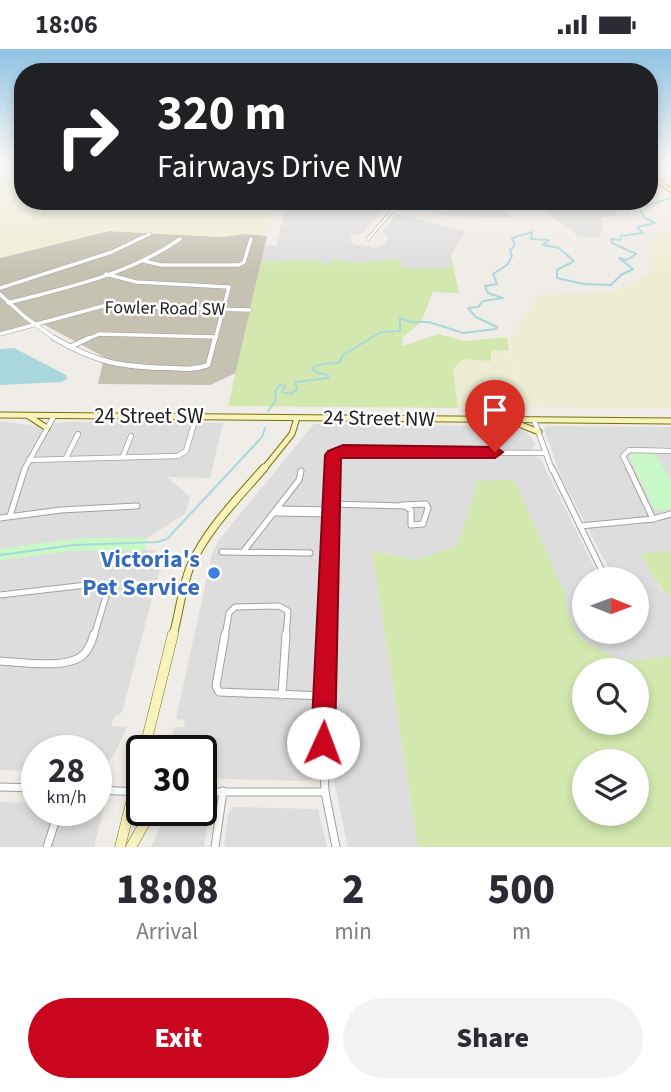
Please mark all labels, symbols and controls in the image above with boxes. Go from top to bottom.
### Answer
text: 18:06 [35,6,98,43]
text: 320 m [157,79,286,149]
icon: right [42,91,133,182]
text: Fairways Drive NW [157,144,403,190]
street label: Fowler Road SW [104,295,226,322]
pin [465,380,525,452]
icon: arrive [476,391,514,429]
street label: 24 Street SW [94,401,204,431]
street label: 24 Street NW [323,402,436,434]
place label: Victoria's Pet Service [82,542,200,605]
marker: Victoria's Pet Service [206,565,222,581]
north arrow [572,567,649,644]
map controls [572,567,649,826]
button: search [572,658,649,735]
position arrow [286,706,360,780]
speed limit sign: 30 [126,735,217,826]
text: 28 [48,746,85,796]
button: layers [572,749,649,826]
text: km/h [47,785,86,810]
text: 18:08 [116,860,219,920]
text: 2 [342,860,364,920]
text: 500 [488,860,555,920]
text: Arrival [136,915,198,948]
text: min [335,915,372,948]
text: m [512,915,531,948]
button: Exit [28,998,329,1078]
button: Share [343,998,643,1078]

